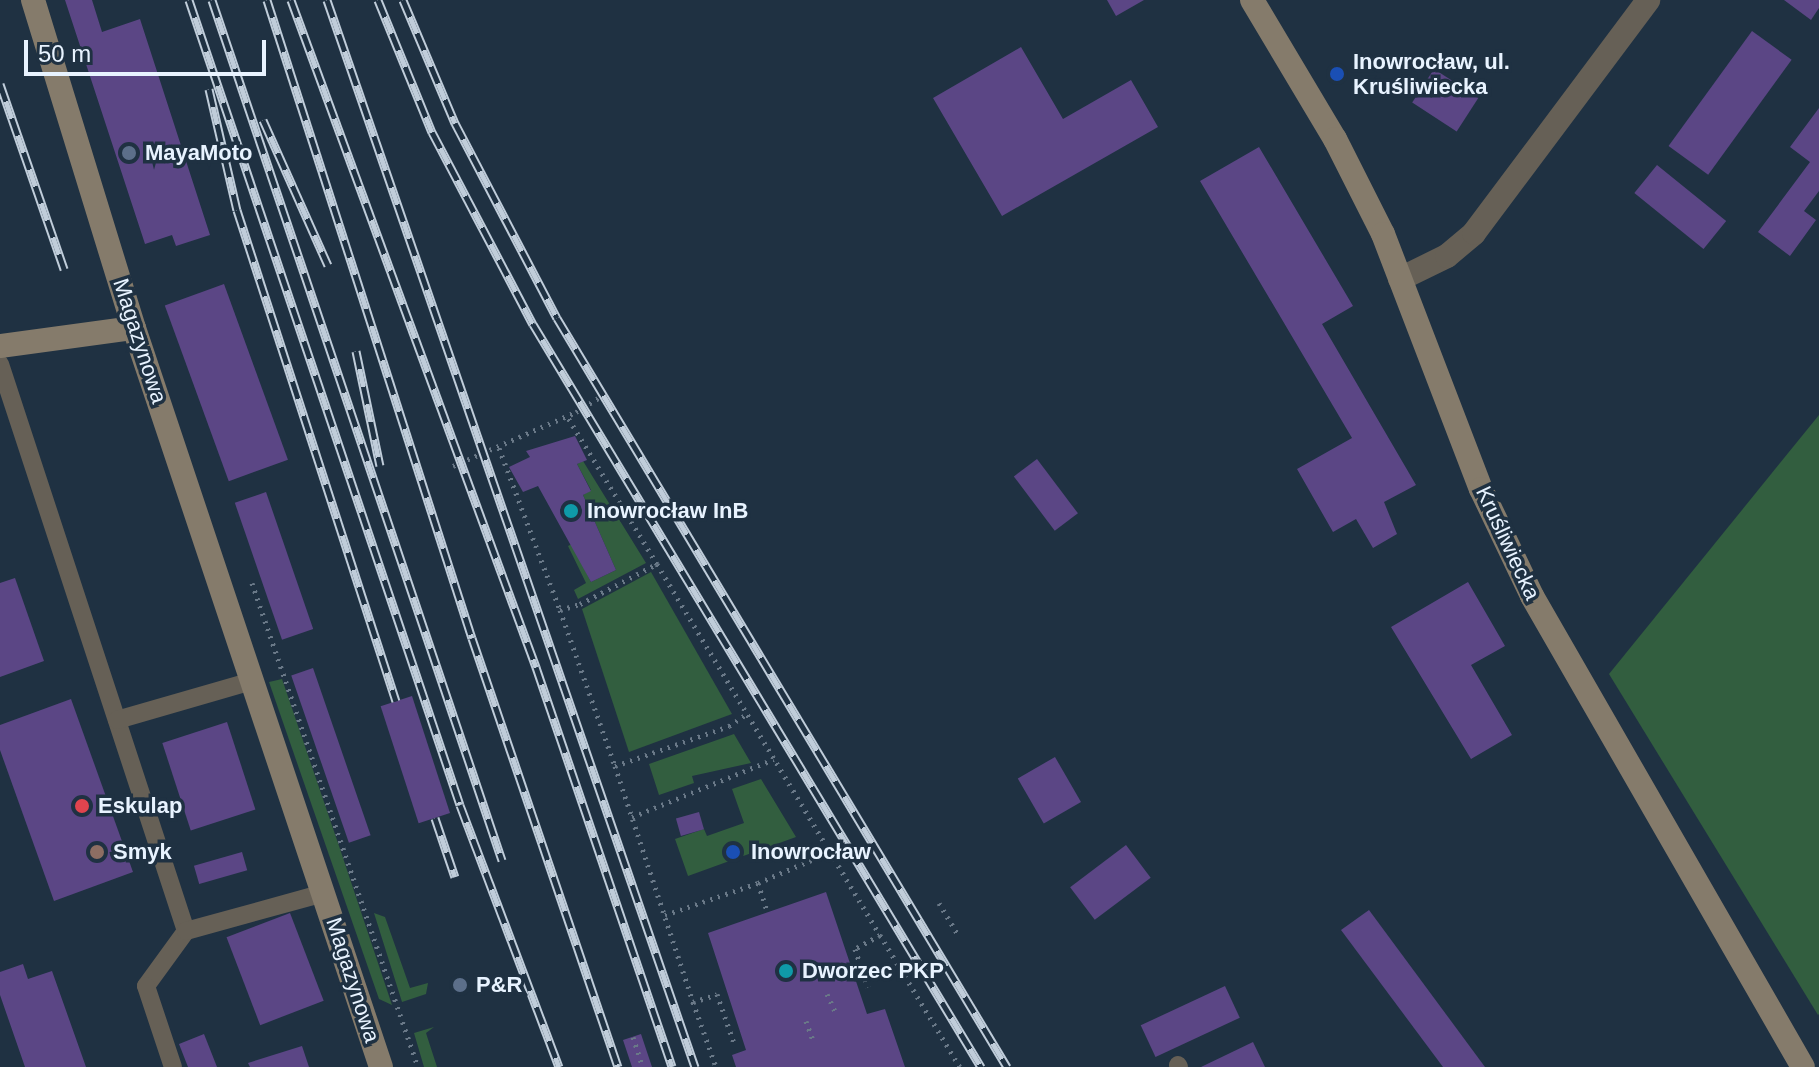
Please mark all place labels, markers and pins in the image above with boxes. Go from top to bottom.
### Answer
place label: Inowrocław, ul. Kruśliwiecka [1353,48,1510,100]
marker: Inowrocław, ul. Kruśliwiecka [1328,65,1346,83]
place label: MayaMoto [145,140,253,166]
marker: MayaMoto [120,144,138,162]
place label: Inowrocław InB [587,498,748,524]
marker: Inowrocław InB [562,502,580,520]
place label: Eskulap [98,793,182,819]
marker: Eskulap [73,797,91,815]
place label: Smyk [113,839,172,865]
place label: Inowrocław [751,839,871,865]
marker: Inowrocław [722,841,744,863]
marker: Smyk [88,843,106,861]
place label: Dworzec PKP [802,958,944,984]
marker: Dworzec PKP [777,962,795,980]
place label: P&R [476,972,522,998]
marker: P&R [451,976,469,994]

